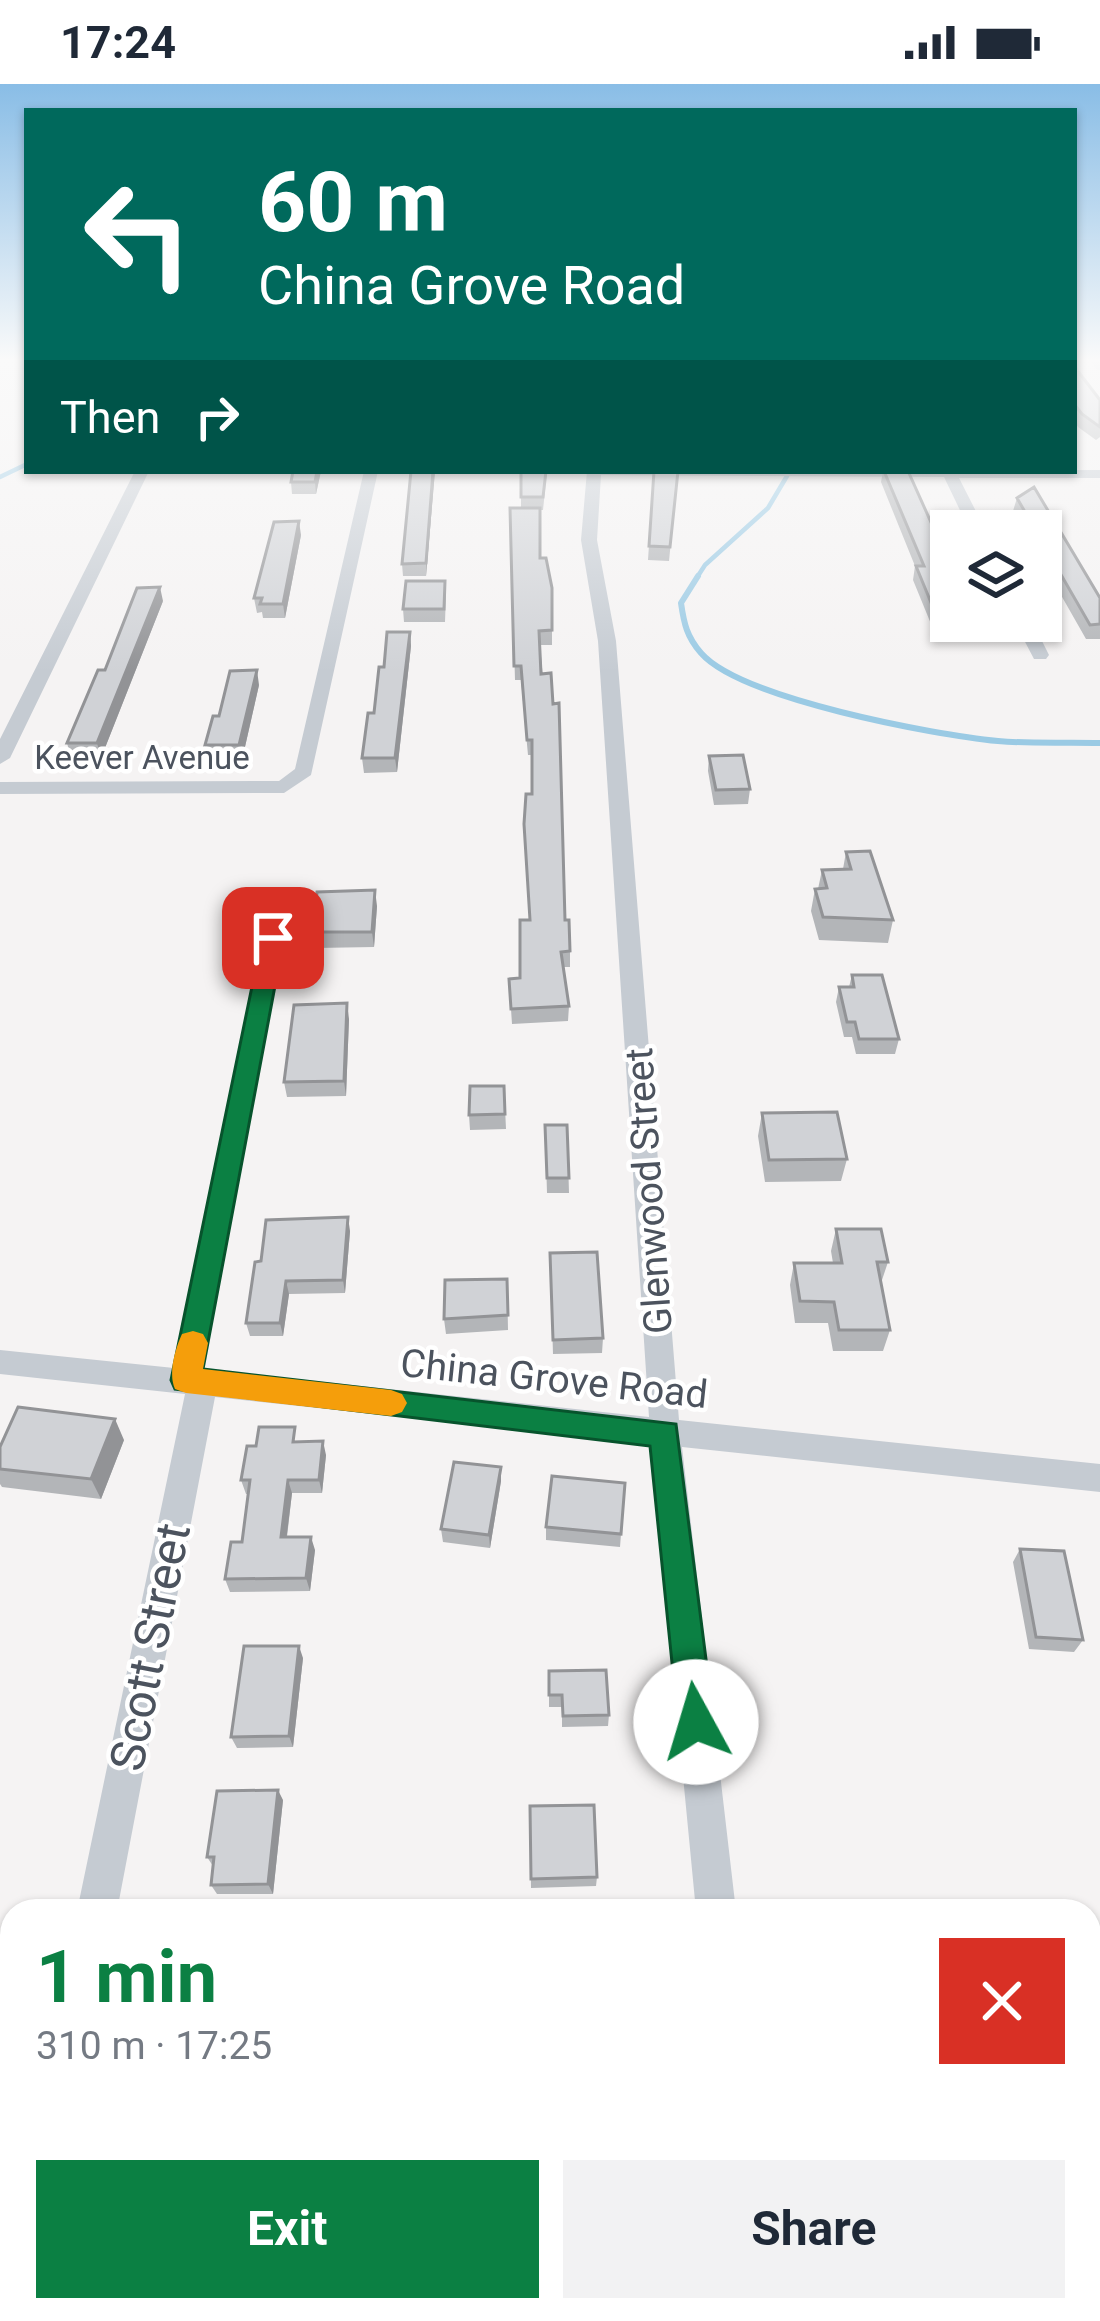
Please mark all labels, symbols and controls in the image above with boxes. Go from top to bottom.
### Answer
text: 17:24 [60,16,176,69]
text: 60 m [258,153,448,252]
icon: left [60,156,216,312]
text: China Grove Road [258,254,685,317]
icon: right [184,384,250,450]
text: Then [60,391,160,444]
map controls [930,510,1062,642]
button: layers [930,510,1062,642]
street label: Keever Avenue [34,738,250,777]
pin [222,887,324,989]
icon: arrive [240,905,306,971]
street label: Glenwood Street [616,1046,682,1336]
street label: China Grove Road [398,1340,710,1418]
street label: Scott Street [98,1518,202,1776]
position arrow [633,1659,759,1785]
text: 1 min [36,1935,217,2020]
button: close [939,1938,1065,2064]
text: 310 m · 17:25 [36,2023,272,2069]
button: Exit [36,2160,539,2298]
button: Share [563,2160,1065,2298]

